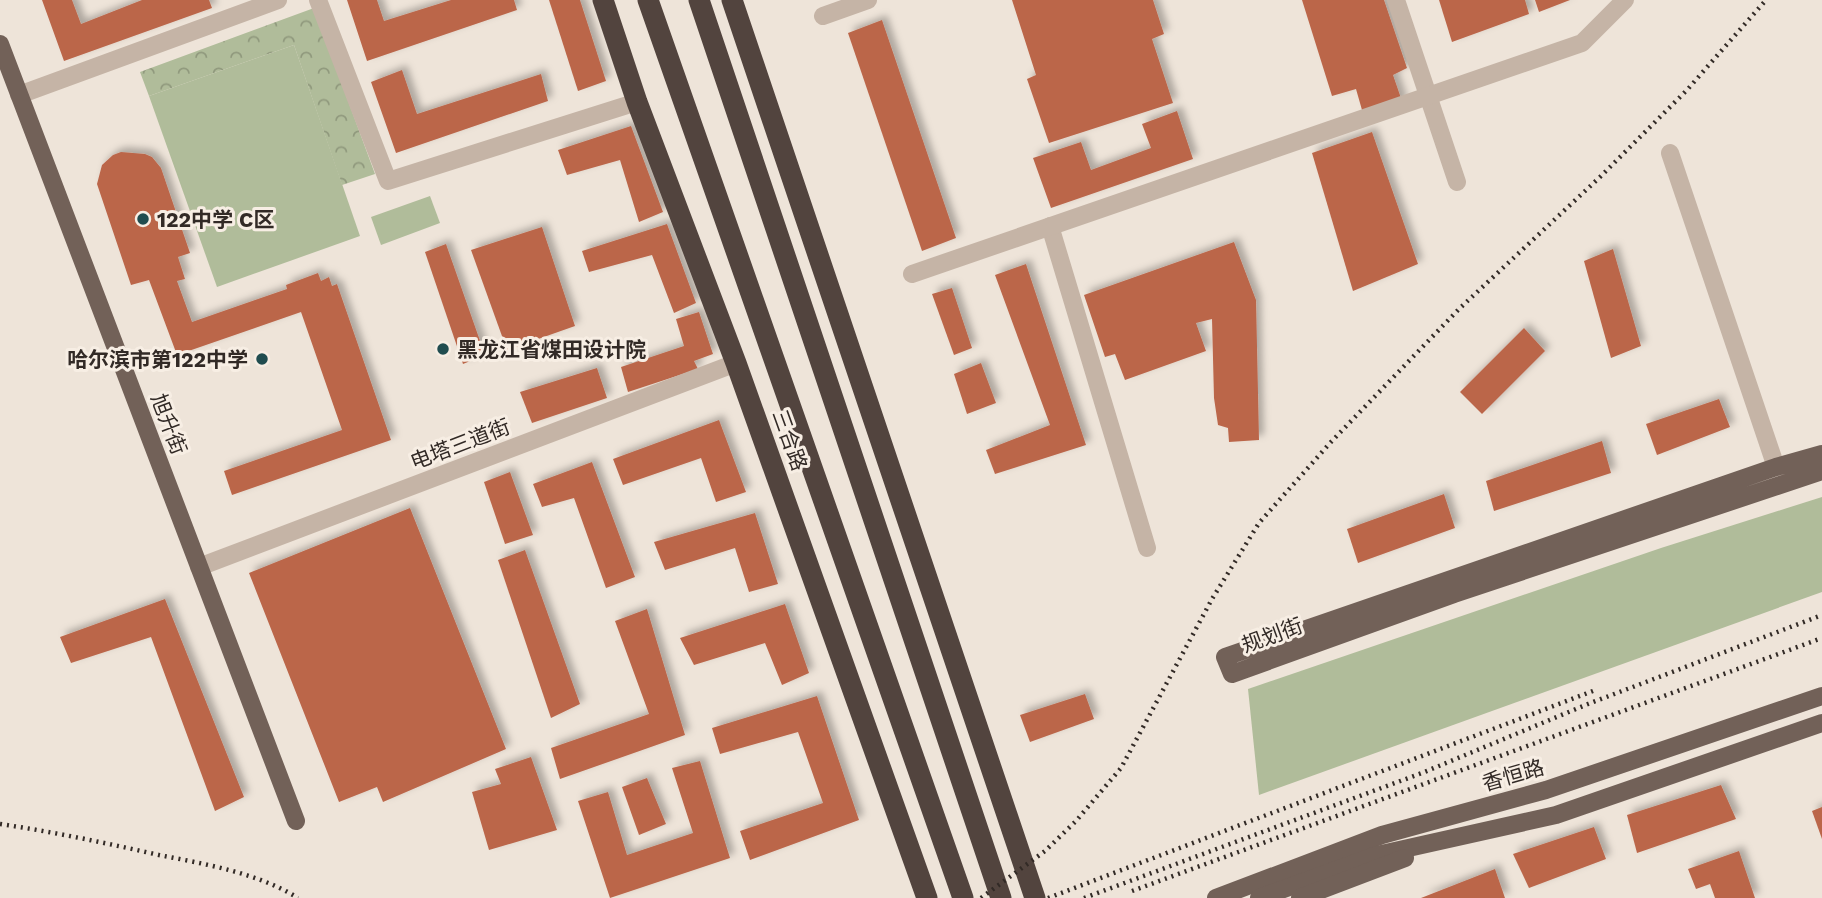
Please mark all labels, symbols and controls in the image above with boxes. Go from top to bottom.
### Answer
place label: 122中学 C区 [157,207,274,232]
marker: 122中学 C区 [135,211,151,227]
place label: 黑龙江省煤田设计院 [457,337,646,362]
marker: 黑龙江省煤田设计院 [435,341,451,357]
place label: 哈尔滨市第122中学 [67,347,248,372]
marker: 哈尔滨市第122中学 [254,351,270,367]
street label: 旭升街 [146,390,192,458]
street label: 三合路 [767,406,813,474]
street label: 电塔三道街 [407,414,513,474]
street label: 规划街 [1238,612,1306,658]
street label: 香恒路 [1479,754,1547,796]

